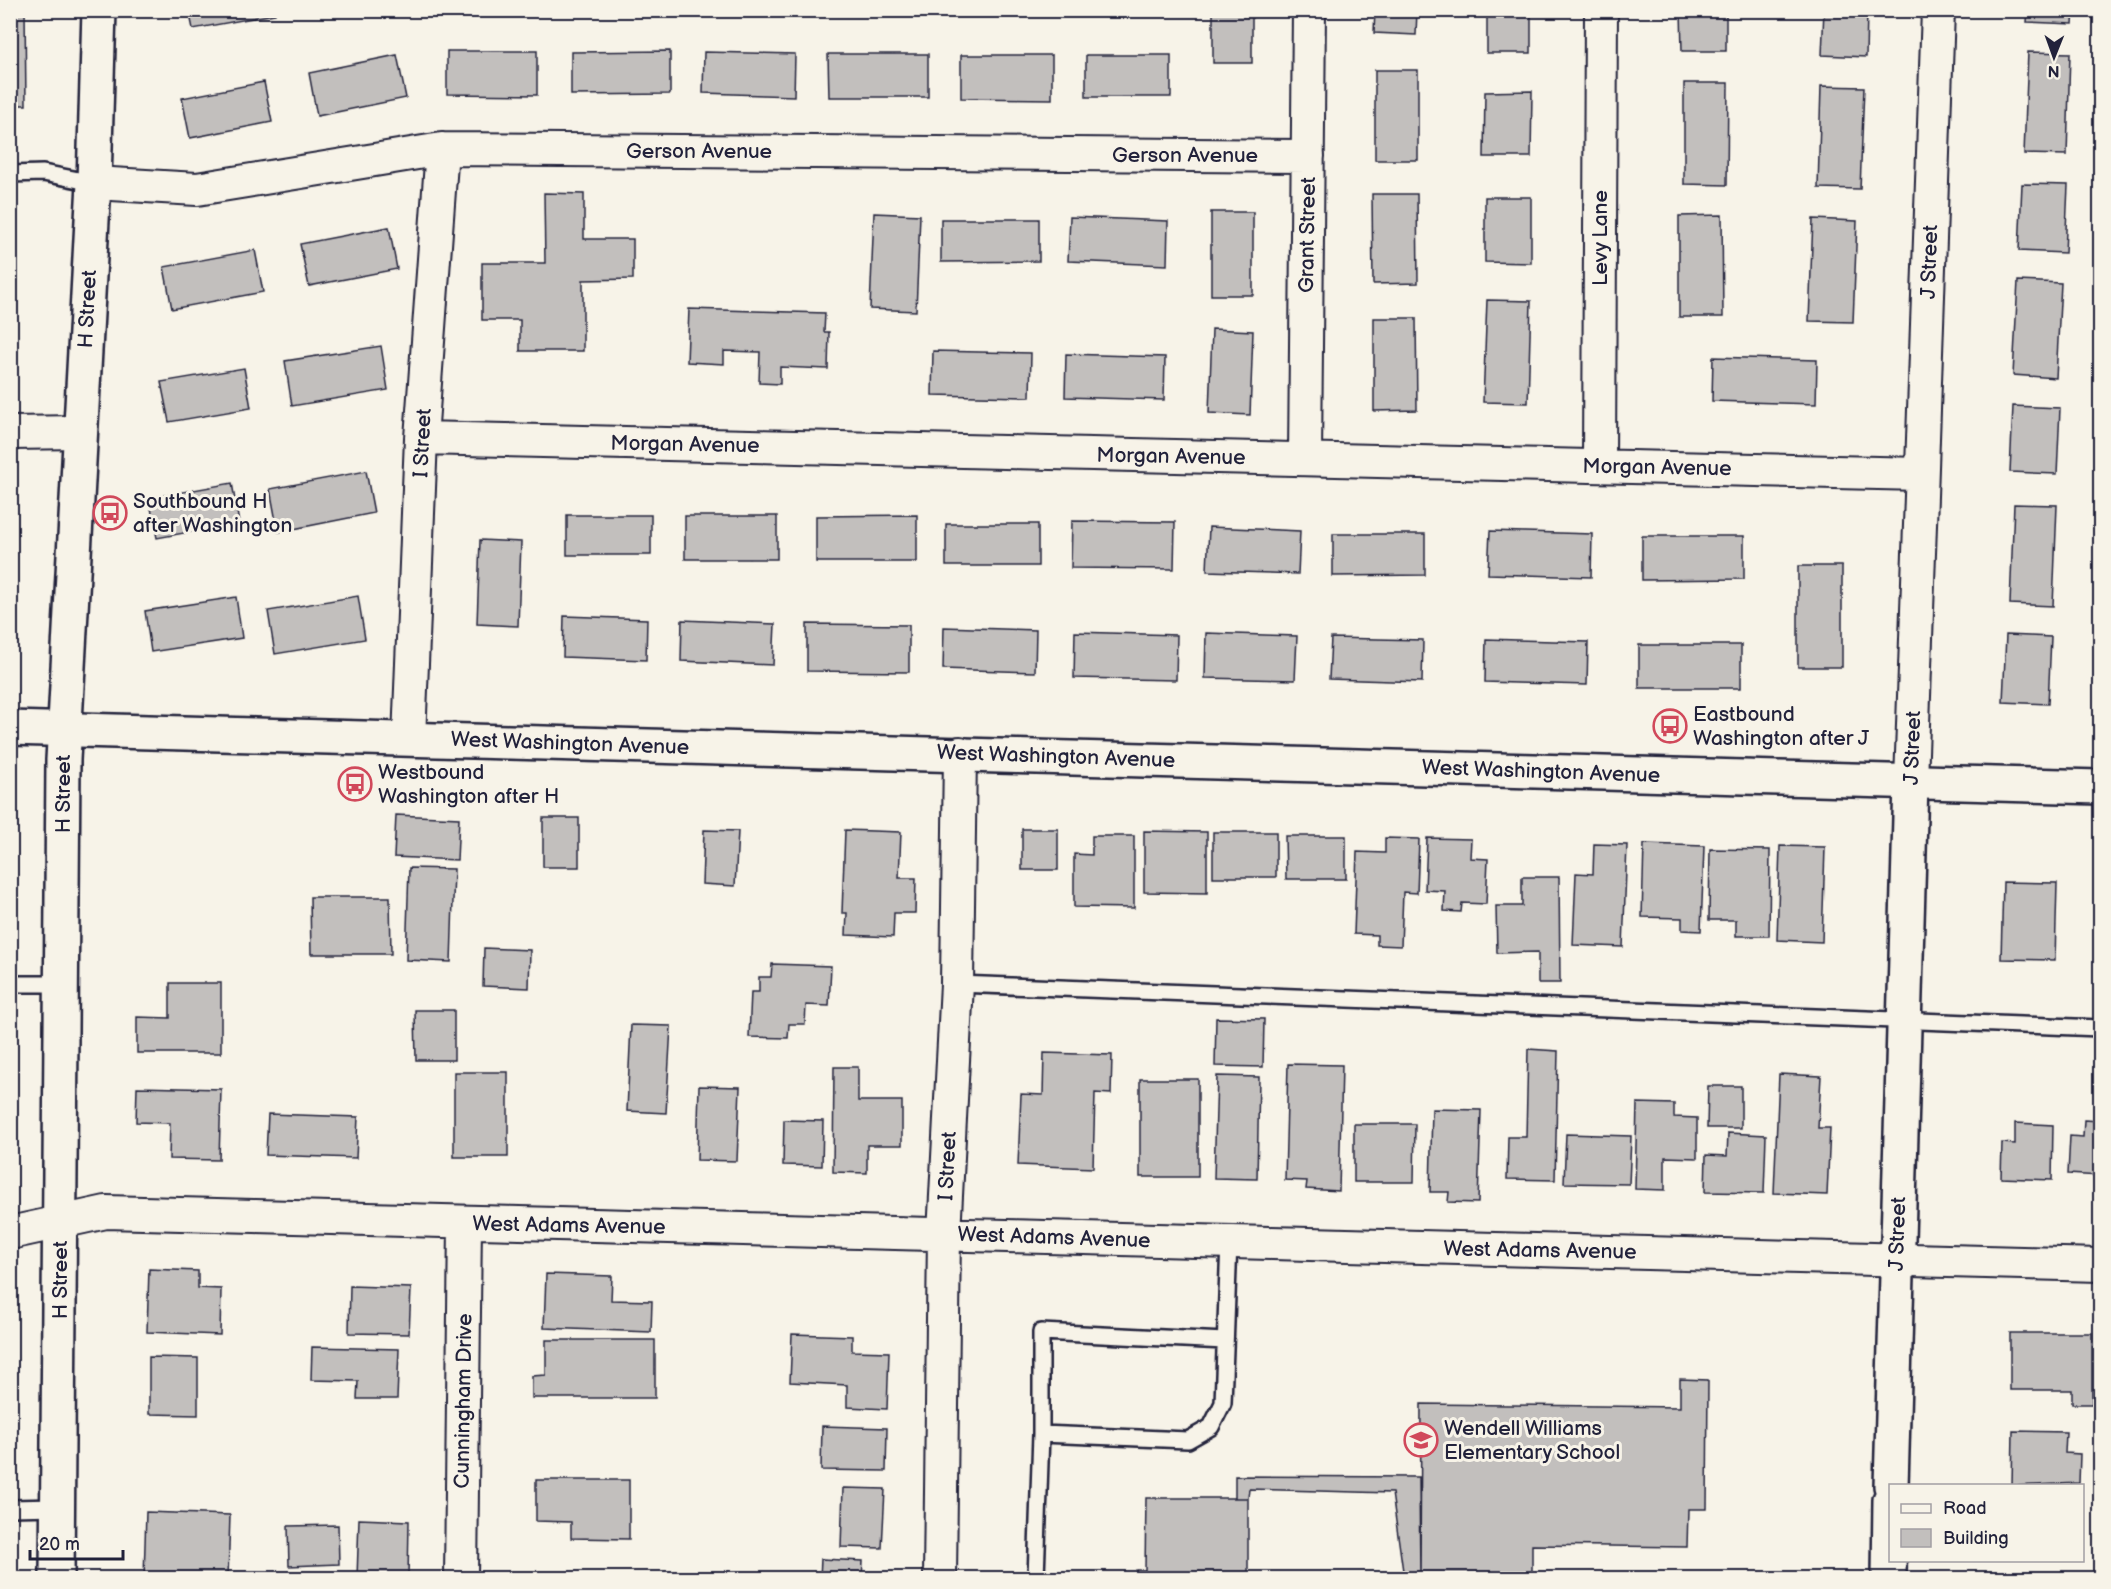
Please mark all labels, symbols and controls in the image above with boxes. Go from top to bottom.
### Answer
north arrow [2024,27,2084,87]
text: N [2048,61,2060,80]
street label: Gerson Avenue [626,139,772,164]
street label: Gerson Avenue [1112,143,1258,168]
street label: Grant Street [1294,176,1321,293]
street label: Levy Lane [1588,190,1613,286]
street label: J Street [1916,224,1943,300]
street label: H Street [73,269,102,349]
street label: I Street [408,407,437,478]
street label: Morgan Avenue [610,431,760,458]
street label: Morgan Avenue [1096,443,1246,470]
street label: Morgan Avenue [1582,454,1732,481]
place label: Southbound H after Washington [133,489,292,538]
bus stop icon: Southbound H after Washington [92,495,128,531]
place label: Eastbound Washington after J [1693,702,1870,751]
bus stop icon: Eastbound Washington after J [1652,708,1688,744]
street label: J Street [1899,710,1926,786]
street label: West Washington Avenue [450,727,690,760]
street label: West Washington Avenue [936,740,1176,773]
street label: H Street [51,754,76,833]
street label: West Washington Avenue [1421,755,1661,788]
place label: Westbound Washington after H [378,760,559,809]
bus stop icon: Westbound Washington after H [337,766,373,802]
street label: I Street [933,1130,962,1201]
street label: J Street [1884,1196,1911,1272]
street label: West Adams Avenue [472,1211,666,1240]
street label: West Adams Avenue [957,1222,1151,1253]
street label: West Adams Avenue [1443,1236,1637,1265]
street label: H Street [48,1240,73,1319]
street label: Cunningham Drive [449,1313,478,1489]
place label: Wendell Williams Elementary School [1444,1416,1620,1465]
school or university icon: Wendell Williams Elementary School [1403,1422,1439,1458]
legend [1889,1484,2084,1562]
text: Road [1943,1498,1987,1519]
scale bar [30,1523,123,1561]
text: Building [1943,1528,2009,1549]
text: 20 m [39,1534,80,1555]

